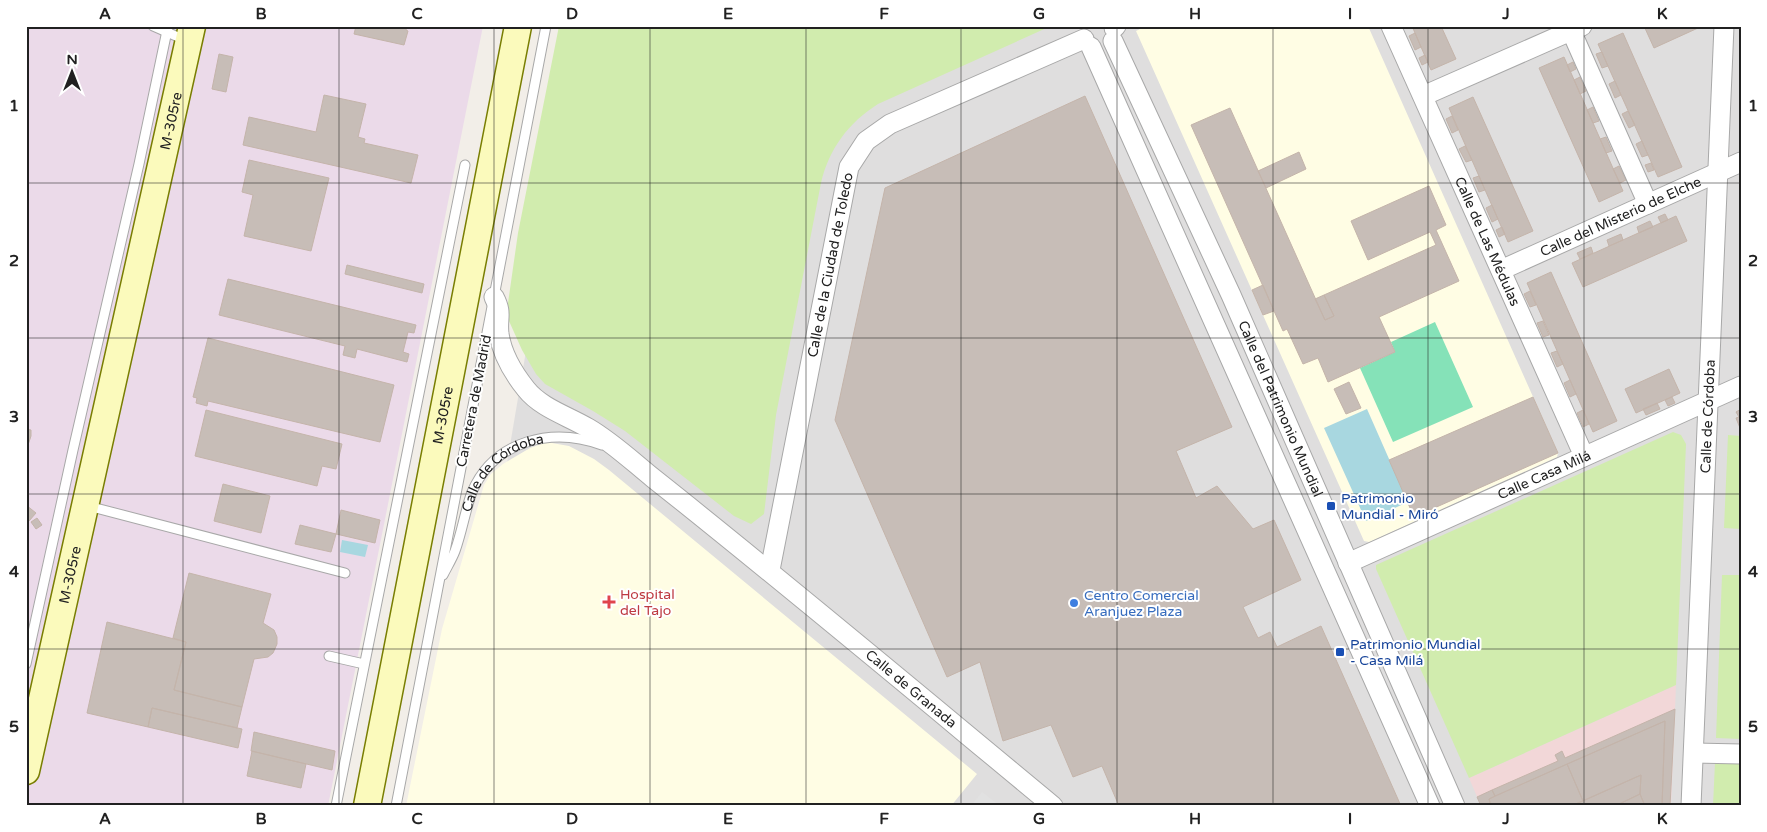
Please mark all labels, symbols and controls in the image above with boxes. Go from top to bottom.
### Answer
text: A [99,4,111,24]
text: B [255,4,267,24]
text: C [411,4,423,24]
text: D [566,4,578,24]
text: E [723,4,733,24]
text: F [879,4,889,24]
text: G [1033,4,1045,24]
text: H [1189,4,1201,24]
text: I [1348,4,1352,24]
text: J [1501,4,1510,24]
text: K [1657,4,1668,24]
north arrow [48,48,98,98]
text: N [66,51,78,68]
street label: M-305re [156,90,186,151]
text: 1 [9,96,19,116]
text: 1 [1748,96,1758,116]
street label: Calle de la Ciudad de Toledo [803,171,856,359]
street label: Calle del Misterio de Elche [1537,173,1704,260]
street label: Calle de Las Médulas [1451,174,1524,309]
text: 2 [9,251,19,271]
text: 2 [1748,251,1758,271]
street label: Calle del Patrimonio Mundial [1235,318,1327,499]
street label: Carretera de Madrid [453,333,495,469]
street label: Calle de Córdoba [1697,359,1718,474]
street label: M-305re [429,385,457,446]
text: 3 [9,407,19,427]
text: 3 [1748,407,1758,427]
street label: Calle de Córdoba [458,430,545,514]
street label: Calle Casa Milá [1495,446,1593,503]
place label: Patrimonio Mundial - Miró [1341,490,1439,523]
marker: Patrimonio Mundial - Miró [1325,500,1337,512]
street label: M-305re [55,544,84,605]
text: 4 [9,562,19,582]
text: 4 [1748,562,1758,582]
place label: Hospital del Tajo [620,586,675,619]
place label: Centro Comercial Aranjuez Plaza [1084,587,1199,620]
marker: Hospital del Tajo [602,595,616,609]
marker: Centro Comercial Aranjuez Plaza [1068,597,1080,609]
place label: Patrimonio Mundial - Casa Milá [1350,636,1481,669]
street label: Calle de Granada [862,646,960,731]
marker: Patrimonio Mundial - Casa Milá [1334,646,1346,658]
text: 5 [9,717,19,737]
text: 5 [1748,717,1758,737]
text: A [99,809,111,829]
text: B [255,809,267,829]
text: C [411,809,423,829]
text: D [566,809,578,829]
text: E [723,809,733,829]
text: F [879,809,889,829]
text: G [1033,809,1045,829]
text: H [1189,809,1201,829]
text: I [1348,809,1352,829]
text: J [1501,809,1510,829]
text: K [1657,809,1668,829]

